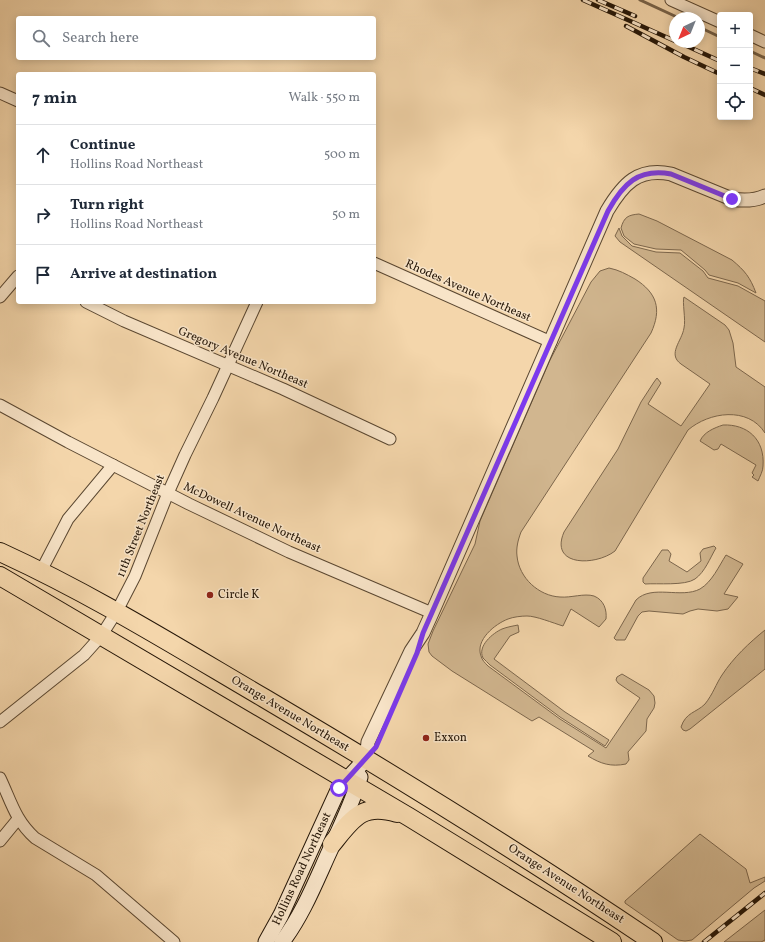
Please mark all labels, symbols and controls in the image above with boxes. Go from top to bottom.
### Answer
north arrow [669,12,705,48]
map controls [717,12,753,120]
button: + [717,12,753,48]
search box [16,16,376,60]
icon: search [30,27,52,49]
text: Search here [62,28,139,49]
button: − [717,48,753,84]
button: locate [717,84,753,120]
text: 7 min [32,87,77,110]
text: Walk · 550 m [289,89,360,107]
text: Continue [70,135,135,156]
icon: ahead [32,144,54,166]
text: 500 m [324,146,360,164]
text: Hollins Road Northeast [70,156,203,174]
route end [723,190,741,208]
text: Turn right [70,195,144,216]
icon: right [32,204,54,226]
text: 50 m [332,206,360,224]
text: Hollins Road Northeast [70,216,203,234]
street label: Rhodes Avenue Northeast [403,256,533,326]
icon: arrive [32,264,54,286]
text: Arrive at destination [70,264,217,285]
street label: Gregory Avenue Northeast [175,323,311,393]
street label: 11th Street Northeast [113,472,169,580]
street label: McDowell Avenue Northeast [181,479,323,557]
place label: Circle K [218,587,259,603]
marker: Circle K [205,590,215,600]
street label: Orange Avenue Northeast [228,672,352,756]
place label: Exxon [434,730,467,746]
marker: Exxon [421,733,431,743]
route start [330,779,348,797]
street label: Hollins Road Northeast [269,810,335,928]
street label: Orange Avenue Northeast [505,840,627,928]

